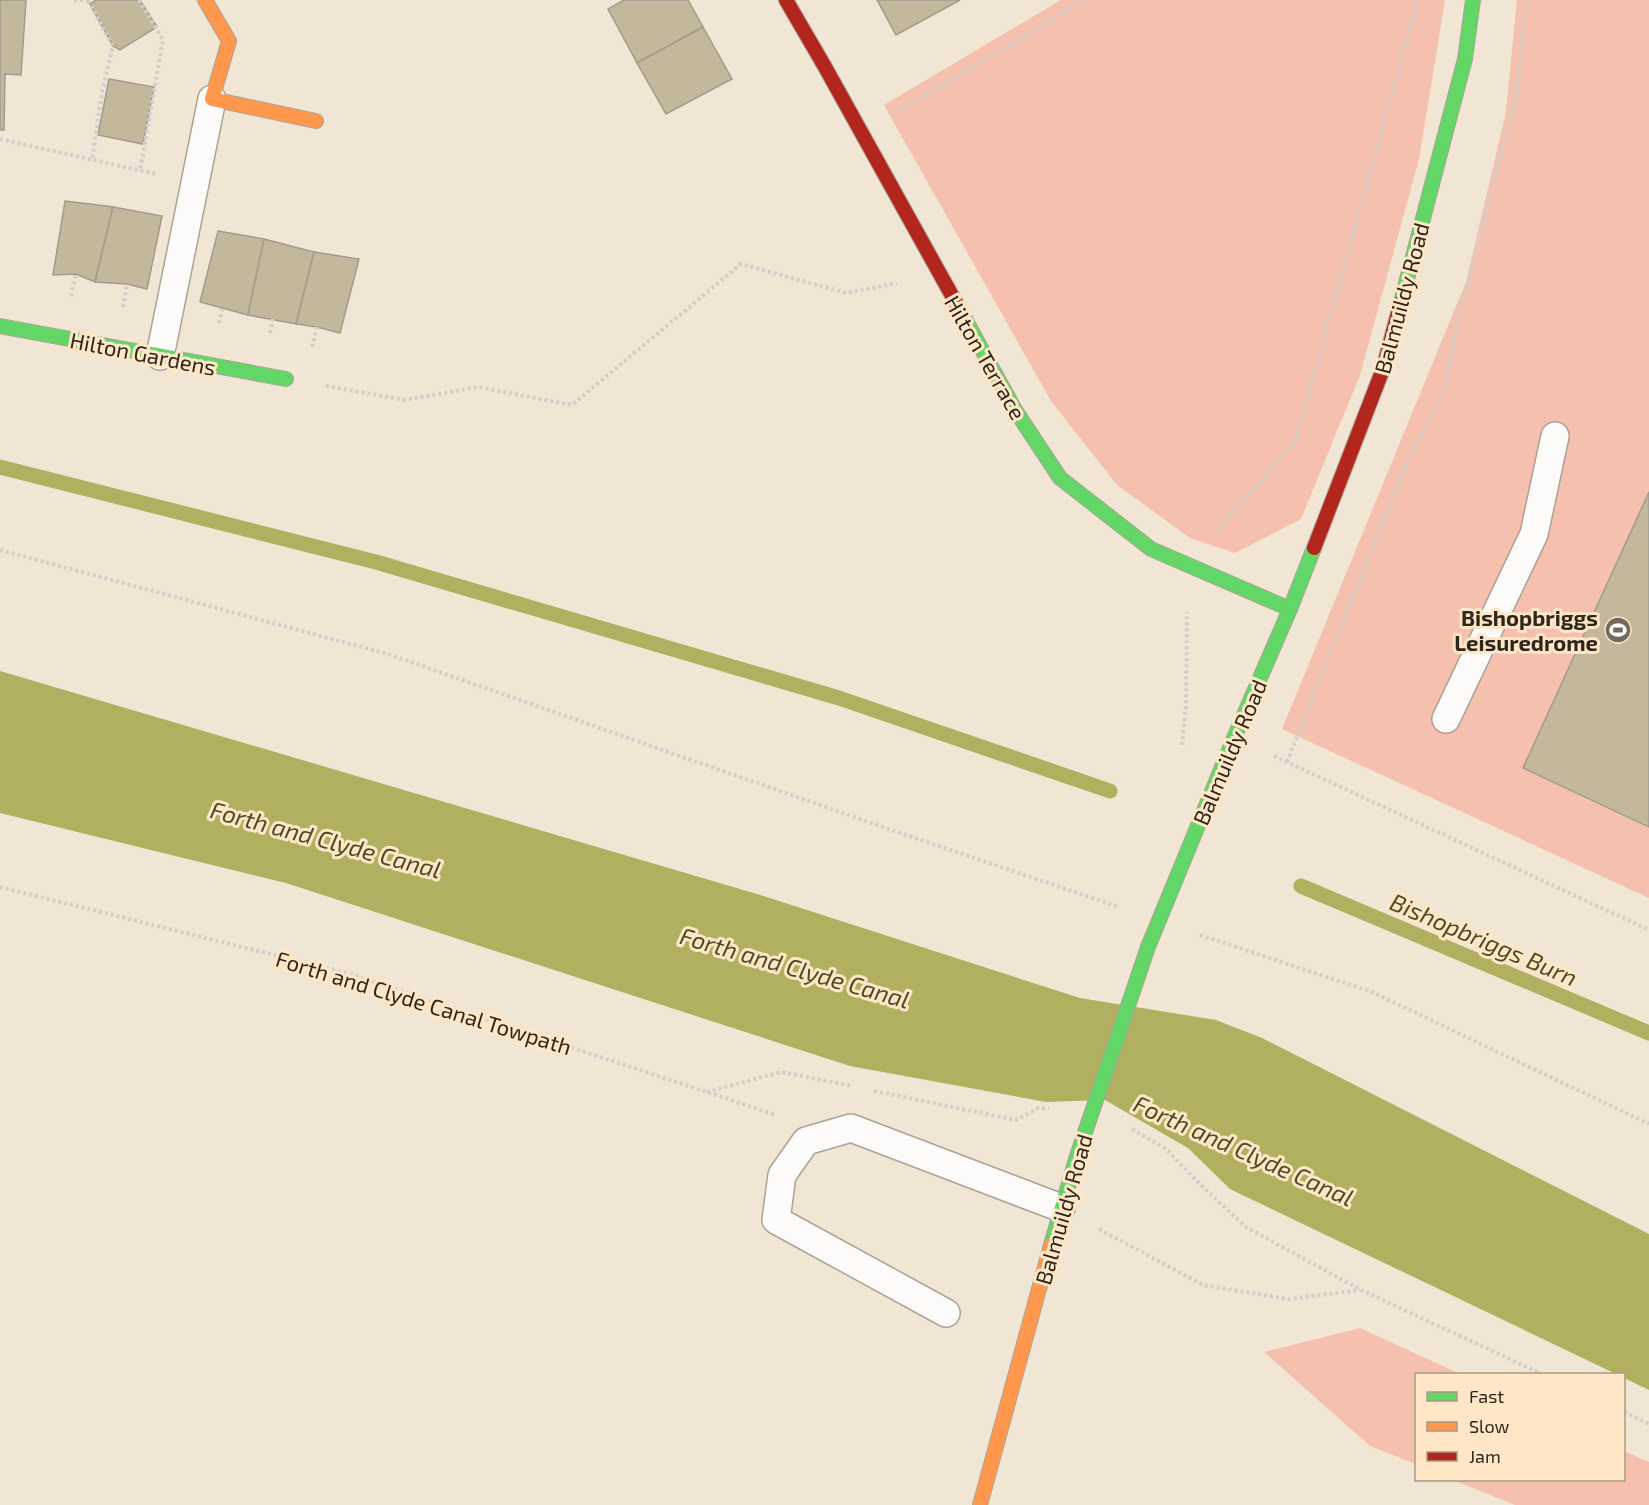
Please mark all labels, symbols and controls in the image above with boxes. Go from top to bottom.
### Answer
street label: Balmuildy Road [1368,220,1434,376]
street label: Hilton Terrace [940,290,1032,424]
street label: Hilton Gardens [68,326,218,380]
place label: Bishopbriggs Leisuredrome [1454,604,1598,655]
sports icon: Bishopbriggs Leisuredrome [1603,615,1633,645]
street label: Balmuildy Road [1187,675,1271,829]
water label: Forth and Clyde Canal [208,794,444,884]
water label: Bishopbriggs Burn [1386,887,1582,991]
water label: Forth and Clyde Canal [677,920,913,1014]
street label: Forth and Clyde Canal Towpath [273,945,575,1059]
water label: Forth and Clyde Canal [1130,1088,1358,1212]
street label: Balmuildy Road [1029,1131,1097,1287]
legend [1415,1373,1625,1481]
text: Fast [1469,1385,1504,1407]
text: Slow [1469,1415,1510,1437]
text: Jam [1469,1445,1501,1467]

